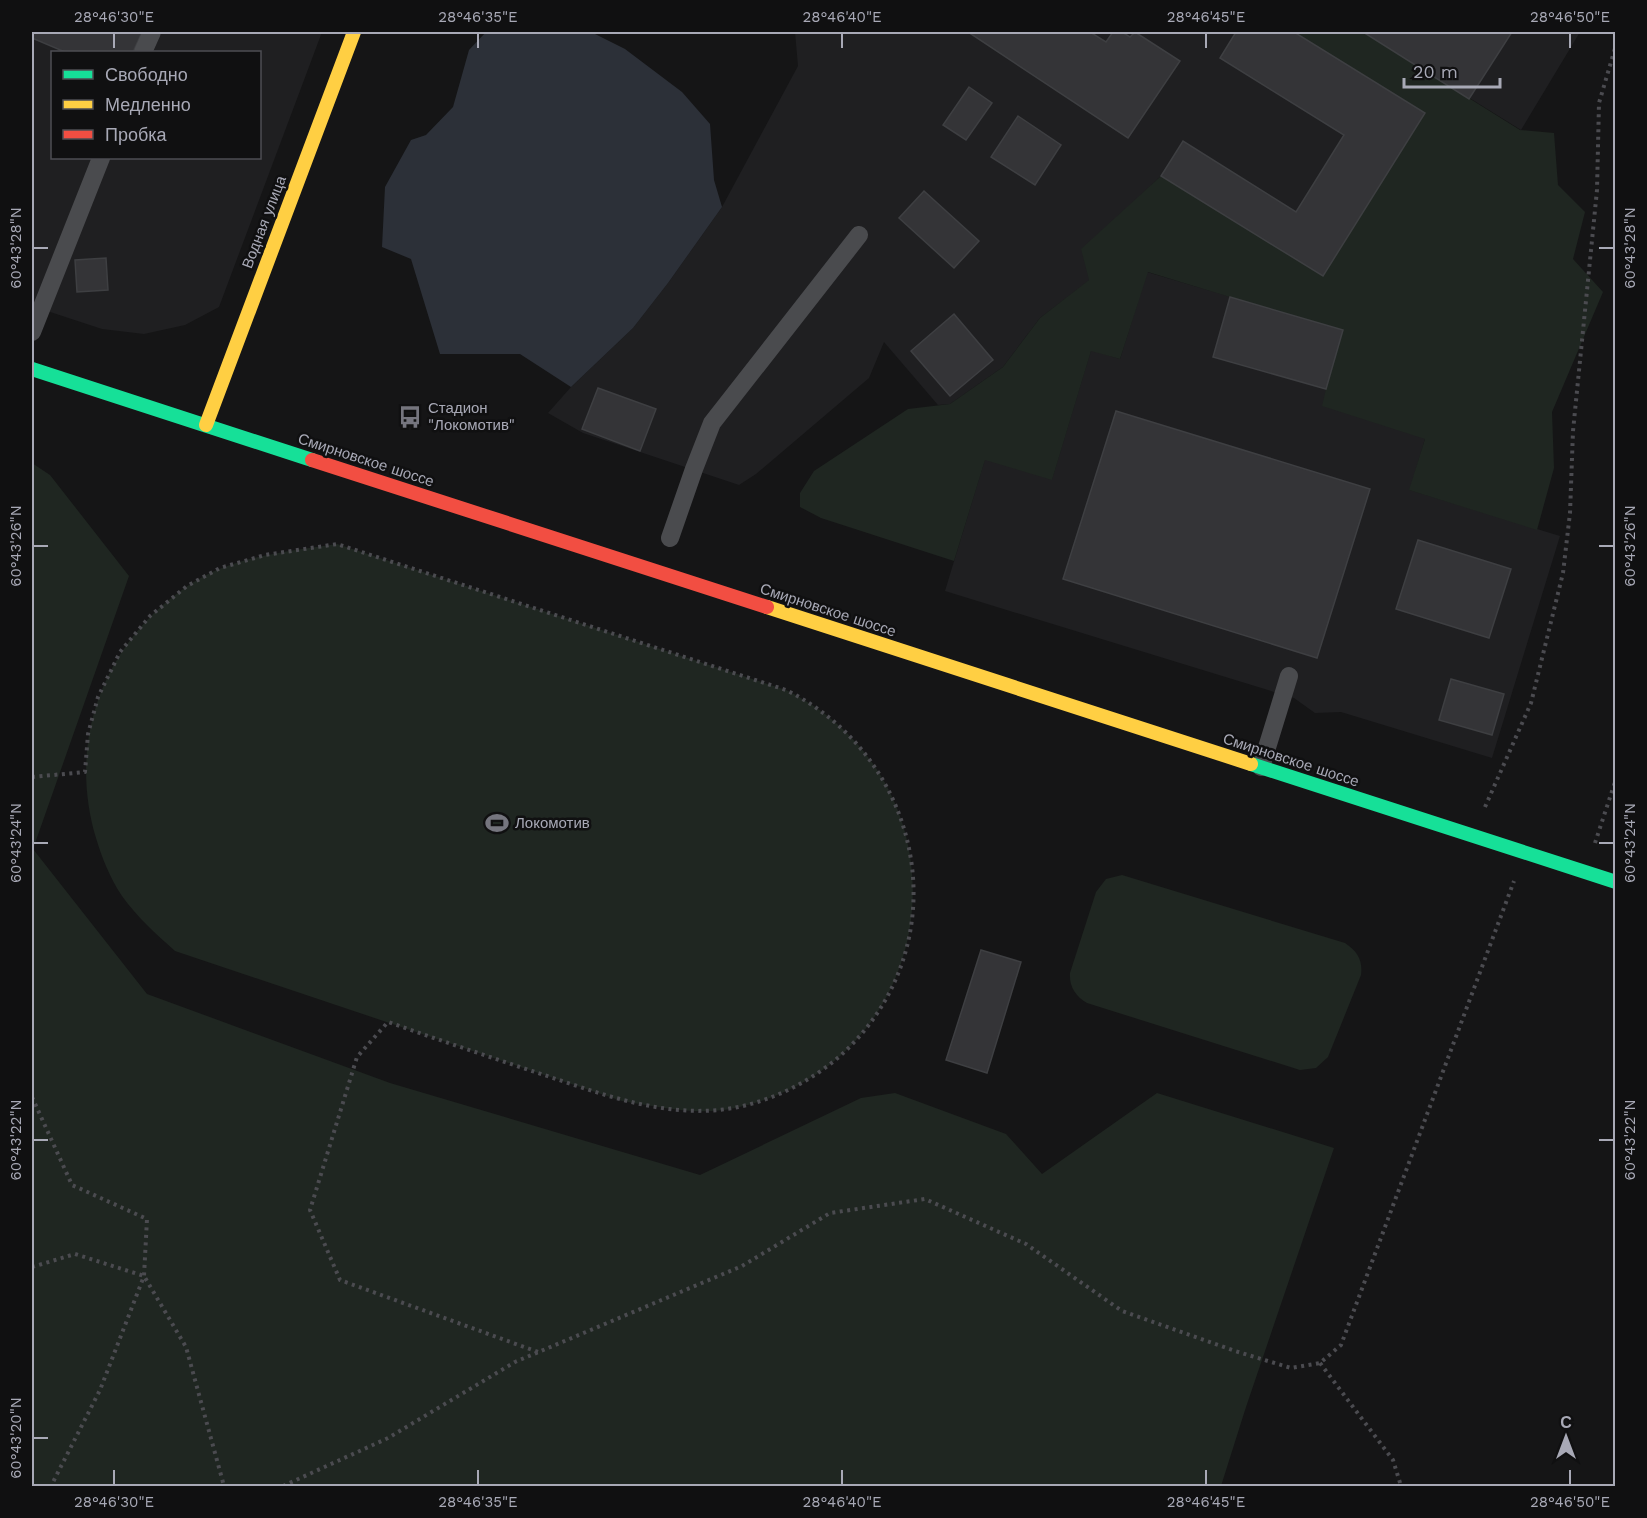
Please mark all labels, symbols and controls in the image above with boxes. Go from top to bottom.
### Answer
text: 28°46'30"E [74,8,154,26]
text: 28°46'35"E [438,8,518,26]
text: 28°46'40"E [802,8,882,26]
text: 28°46'45"E [1167,8,1245,26]
text: 28°46'50"E [1530,8,1610,26]
legend [51,51,261,159]
scale bar [1404,51,1500,89]
text: 20 m [1413,61,1458,82]
text: Свободно [105,64,188,85]
text: Медленно [105,94,191,115]
text: Пробка [105,124,168,145]
street label: Водная улица [238,172,290,271]
text: 60°43'28"N [7,207,25,289]
text: 60°43'28"N [1621,207,1639,289]
place label: Стадион "Локомотив" [428,399,515,434]
bus stop icon: Стадион "Локомотив" [397,404,423,430]
street label: Смирновское шоссе [296,429,436,491]
text: 60°43'26"N [7,505,25,587]
text: 60°43'26"N [1621,505,1639,587]
street label: Смирновское шоссе [758,579,898,641]
street label: Смирновское шоссе [1221,729,1361,791]
text: 60°43'24"N [7,803,25,883]
text: 60°43'24"N [1621,803,1639,883]
sports icon: Локомотив [484,810,510,836]
place label: Локомотив [515,814,590,832]
text: 60°43'22"N [7,1100,25,1180]
text: 60°43'22"N [1621,1100,1639,1180]
text: 60°43'20"N [7,1397,25,1479]
north arrow [1536,1407,1596,1467]
text: С [1560,1413,1572,1432]
text: 28°46'30"E [74,1493,154,1511]
text: 28°46'35"E [438,1493,518,1511]
text: 28°46'40"E [802,1493,882,1511]
text: 28°46'45"E [1167,1493,1245,1511]
text: 28°46'50"E [1530,1493,1610,1511]

